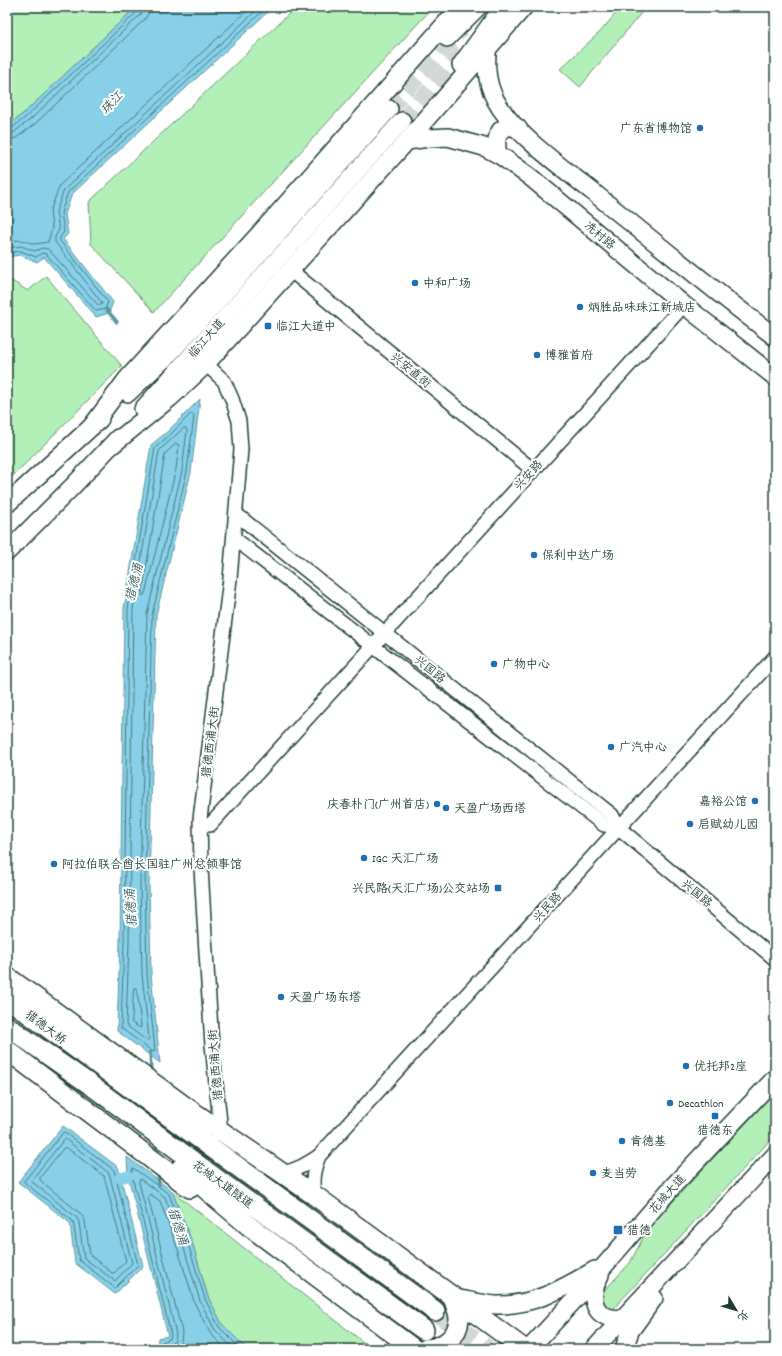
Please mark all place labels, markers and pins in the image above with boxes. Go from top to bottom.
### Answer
place label: 广东省博物馆 [620,121,692,138]
marker: 广东省博物馆 [695,123,705,133]
place label: 中和广场 [423,276,471,293]
marker: 中和广场 [410,278,420,288]
place label: 炳胜品味珠江新城店 [588,300,696,317]
marker: 炳胜品味珠江新城店 [575,302,585,312]
place label: 临江大道中 [276,319,336,336]
marker: 临江大道中 [263,321,273,331]
place label: 博雅首府 [545,348,593,365]
marker: 博雅首府 [532,350,542,360]
place label: 保利中达广场 [542,548,614,565]
marker: 保利中达广场 [529,550,539,560]
place label: 广物中心 [502,657,550,674]
marker: 广物中心 [489,659,499,669]
place label: 广汽中心 [619,740,667,757]
marker: 广汽中心 [606,742,616,752]
place label: 嘉裕公馆 [699,794,747,811]
marker: 嘉裕公馆 [750,796,760,806]
place label: 庆春朴门(广州首店) [327,797,429,814]
marker: 庆春朴门(广州首店) [432,799,442,809]
place label: 天盈广场西塔 [454,801,526,818]
marker: 天盈广场西塔 [441,803,451,813]
place label: 启赋幼儿园 [698,817,758,834]
marker: 启赋幼儿园 [685,819,695,829]
place label: IGC 天汇广场 [372,851,438,868]
marker: IGC 天汇广场 [359,853,369,863]
place label: 阿拉伯联合酋长国驻广州总领事馆 [62,857,242,874]
marker: 阿拉伯联合酋长国驻广州总领事馆 [49,859,59,869]
place label: 兴民路(天汇广场)公交站场 [352,881,490,898]
marker: 兴民路(天汇广场)公交站场 [493,883,503,893]
place label: 天盈广场东塔 [289,990,361,1007]
marker: 天盈广场东塔 [276,992,286,1002]
place label: 优托邦2座 [694,1059,747,1076]
marker: 优托邦2座 [681,1061,691,1071]
place label: Decathlon [678,1096,724,1113]
marker: Decathlon [665,1098,675,1108]
marker: 猎德东 [710,1111,720,1121]
place label: 猎德东 [697,1123,733,1140]
place label: 肯德基 [630,1134,666,1151]
marker: 肯德基 [617,1136,627,1146]
place label: 麦当劳 [601,1166,637,1183]
marker: 麦当劳 [588,1168,598,1178]
place label: 猎德 [627,1223,651,1240]
marker: 猎德 [612,1224,624,1236]

